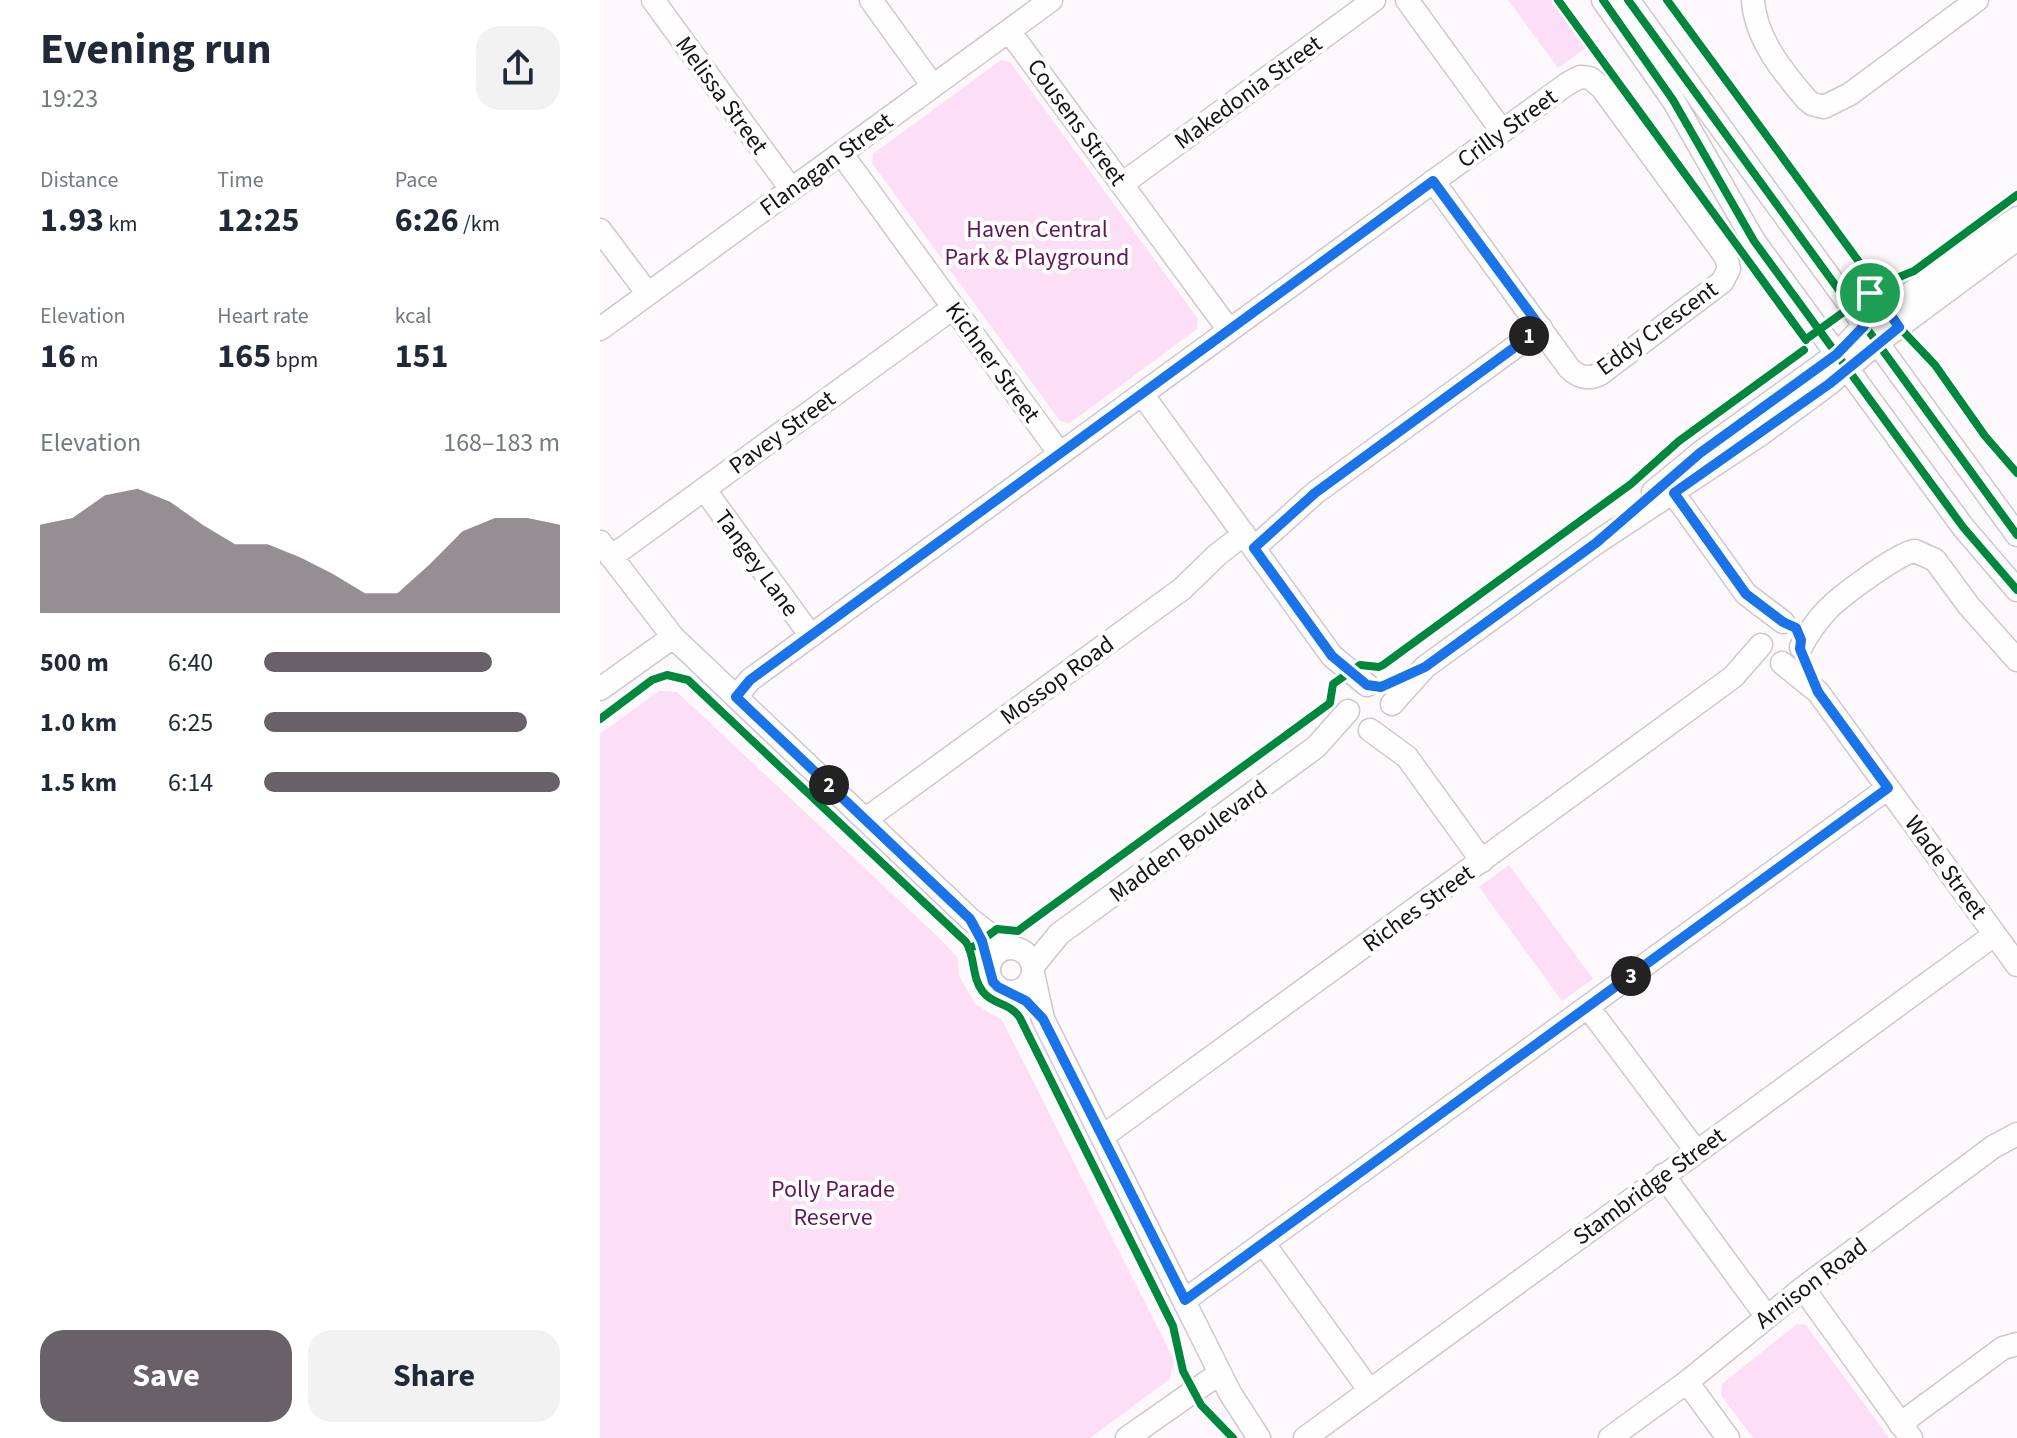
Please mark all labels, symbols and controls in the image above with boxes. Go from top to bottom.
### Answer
text: Evening run [40,18,272,81]
button: share [476,26,560,110]
street label: Makedonia Street [1167,27,1329,158]
street label: Melissa Street [667,29,776,162]
street label: Cousens Street [1018,51,1135,193]
text: 19:23 [40,80,98,117]
street label: Crilly Street [1450,80,1565,177]
street label: Flanagan Street [752,104,900,225]
text: Distance [40,164,118,196]
text: Time [217,164,264,196]
text: Pace [395,164,438,196]
text: 1.93 [40,196,104,245]
text: 12:25 [217,196,299,245]
text: 6:26 [395,196,459,245]
text: km [104,208,138,240]
text: /km [459,208,500,240]
park label: Haven Central Park & Playground [945,212,1129,275]
pin [1836,259,1904,327]
icon: arrive [1848,271,1892,315]
street label: Eddy Crescent [1589,272,1725,384]
street label: Kichner Street [937,295,1049,430]
text: Elevation [40,300,126,332]
text: Heart rate [217,300,309,332]
text: kcal [395,300,432,332]
pin: 1 [1509,316,1549,356]
text: 1 [1523,320,1535,352]
text: 16 [40,332,76,381]
text: 165 [217,332,271,381]
text: 151 [395,332,449,381]
text: m [76,344,99,376]
text: bpm [271,344,318,376]
street label: Pavey Street [722,382,843,483]
text: Elevation [40,424,141,461]
text: 168–183 m [443,424,560,461]
street label: Tangey Lane [706,502,807,624]
street label: Mossop Road [993,627,1121,734]
text: 500 m [40,644,109,681]
text: 6:40 [168,644,213,681]
text: 1.0 km [40,704,117,741]
text: 6:25 [168,704,213,741]
text: 1.5 km [40,764,117,801]
text: 6:14 [168,764,213,801]
pin: 2 [809,765,849,805]
text: 2 [823,769,835,801]
street label: Madden Boulevard [1102,772,1275,911]
street label: Wade Street [1896,808,1995,926]
street label: Riches Street [1355,856,1481,961]
pin: 3 [1611,956,1651,996]
text: 3 [1625,960,1637,992]
street label: Stambridge Street [1566,1119,1733,1254]
park label: Polly Parade Reserve [771,1172,895,1235]
street label: Arnison Road [1748,1229,1875,1337]
button: Save [40,1330,292,1422]
button: Share [308,1330,560,1422]

